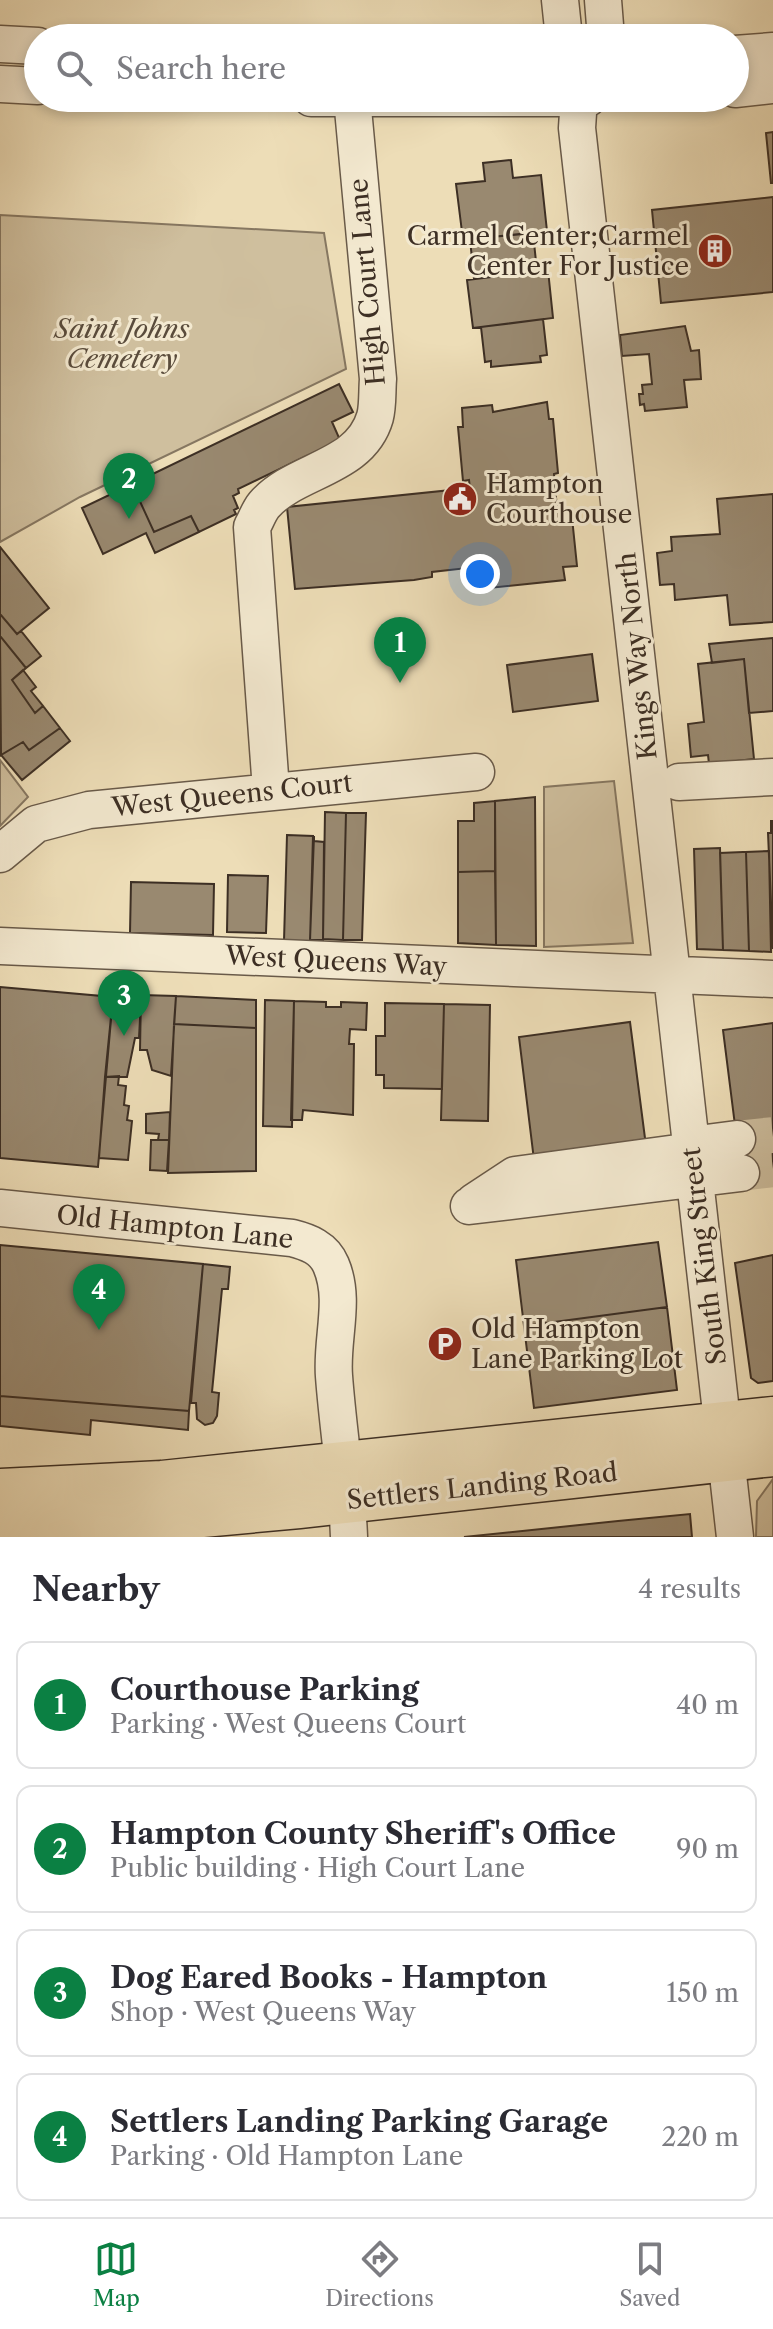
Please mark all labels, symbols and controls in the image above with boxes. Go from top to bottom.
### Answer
search box [24,24,749,112]
icon: search [52,46,96,90]
text: Search here [116,50,286,87]
street label: High Court Lane [342,177,392,387]
place label: Carmel Center;Carmel Center For Justice [407,220,689,282]
building icon: Carmel Center;Carmel Center For Justice [696,232,734,270]
park label: Saint Johns Cemetery [53,313,190,375]
pin: 2 [103,453,155,519]
place label: Hampton Courthouse [486,468,632,530]
public building icon: Hampton Courthouse [441,480,479,518]
street label: Kings Way North [610,551,664,761]
your location [460,554,500,594]
pin: 1 [374,617,426,683]
street label: West Queens Court [109,766,355,824]
street label: West Queens Way [223,939,448,983]
pin: 3 [98,970,150,1036]
street label: South King Street [675,1145,733,1366]
street label: Old Hampton Lane [55,1199,295,1255]
pin: 4 [73,1264,125,1330]
place label: Old Hampton Lane Parking Lot [471,1313,684,1375]
parking icon: Old Hampton Lane Parking Lot [426,1325,464,1363]
street label: Settlers Landing Road [345,1456,619,1516]
text: Nearby [32,1568,160,1610]
text: 4 results [638,1573,741,1605]
text: Courthouse Parking [110,1671,419,1708]
text: 1 [54,1689,66,1721]
text: 40 m [676,1689,739,1721]
text: Parking · West Queens Court [110,1708,466,1740]
text: Hampton County Sheriff's Office [110,1815,616,1852]
text: 2 [52,1833,68,1865]
text: 90 m [676,1833,739,1865]
text: Public building · High Court Lane [110,1852,525,1884]
text: Dog Eared Books - Hampton [110,1959,547,1996]
text: 3 [53,1977,67,2009]
text: 150 m [666,1977,739,2009]
text: Shop · West Queens Way [110,1996,416,2028]
text: Settlers Landing Parking Garage [110,2103,608,2140]
text: 4 [52,2121,68,2153]
text: 220 m [661,2121,739,2153]
text: Parking · Old Hampton Lane [110,2140,463,2172]
tab: Map [93,2237,140,2312]
tab: Directions [325,2237,434,2312]
tab: Saved [619,2237,680,2312]

